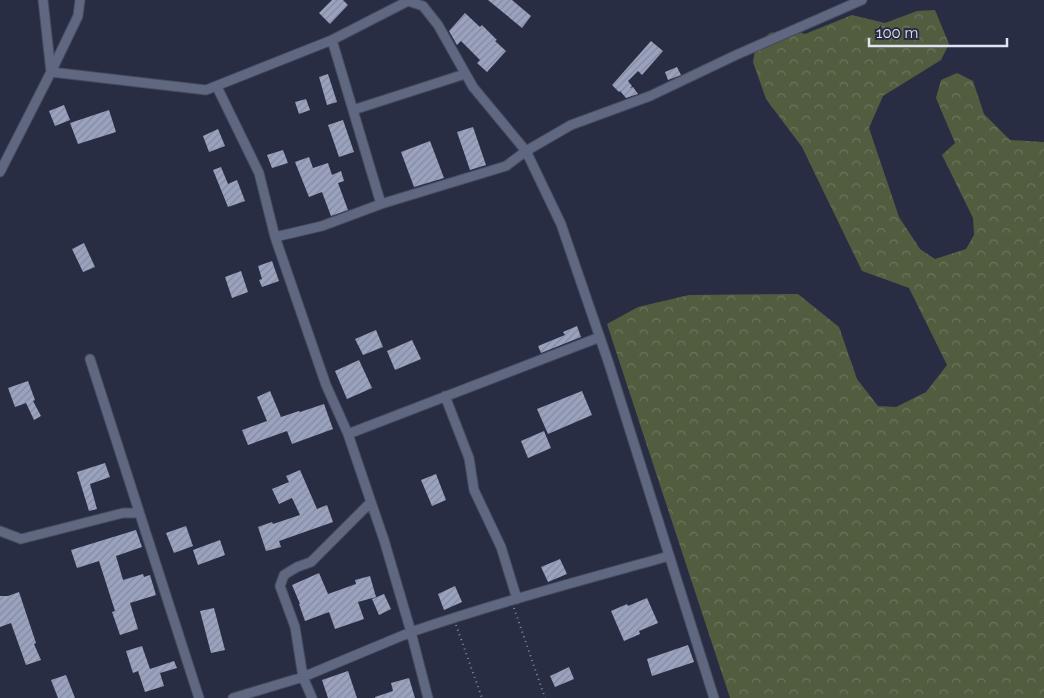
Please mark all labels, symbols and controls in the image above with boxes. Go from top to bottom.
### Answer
scale bar [869,15,1006,47]
text: 100 m [876,24,918,42]

